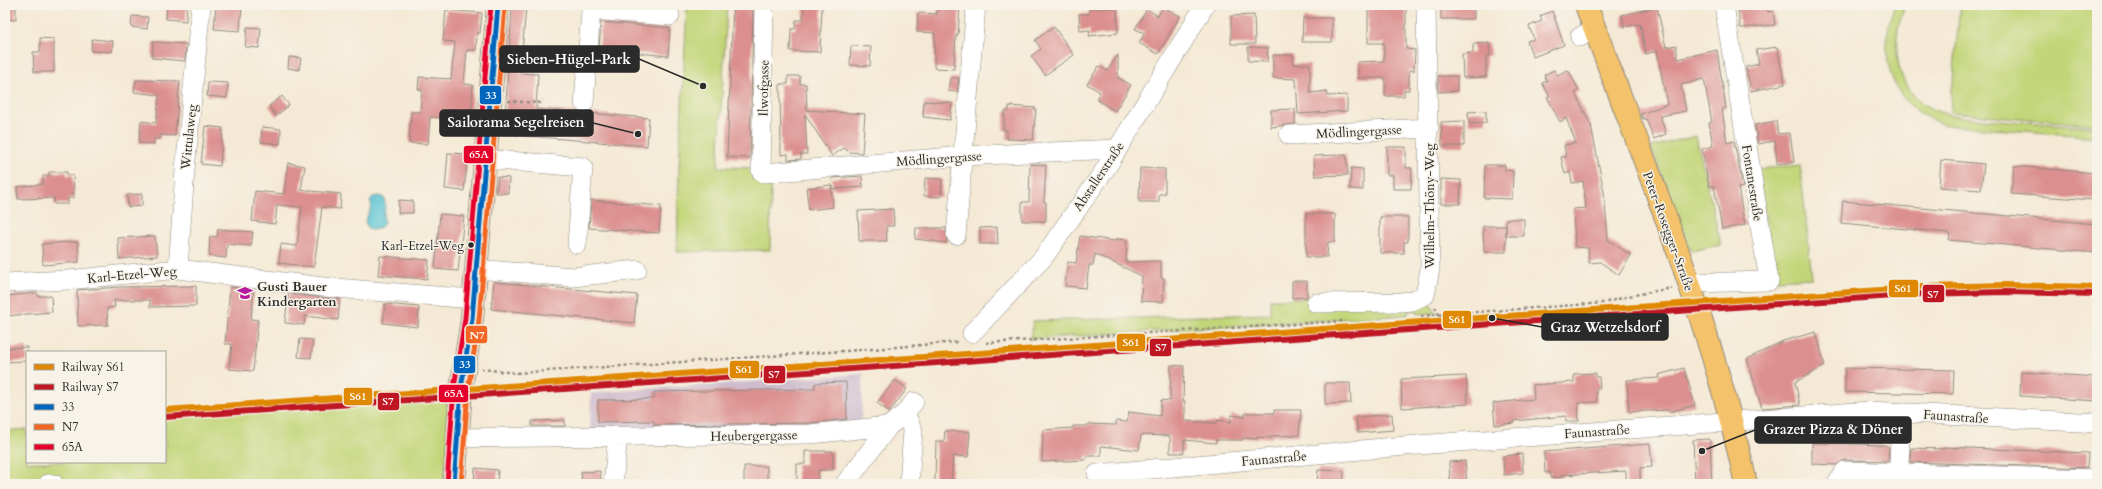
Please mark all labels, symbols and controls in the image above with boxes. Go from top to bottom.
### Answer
callout: Sieben-Hügel-Park [500,46,639,72]
text: Sieben-Hügel-Park [507,50,631,69]
street label: Ilwofgasse [755,59,773,117]
line badge: 33 [479,85,502,105]
text: 33 [485,88,497,103]
street label: Wittulaweg [176,103,201,172]
callout: Sailorama Segelreisen [440,110,593,136]
text: Sailorama Segelreisen [448,113,584,132]
street label: Mödlingergasse [1316,121,1403,143]
street label: Abstallerstraße [1069,138,1129,215]
street label: Wilhelm-Thöny-Weg [1421,142,1439,270]
street label: Fontanestraße [1737,144,1767,223]
line badge: 65A [463,145,494,164]
text: 65A [469,147,489,162]
street label: Mödlingergasse [896,147,983,171]
street label: Peter-Rosegger-Straße [1638,169,1698,294]
place label: Karl-Etzel-Weg [381,238,464,254]
marker: Karl-Etzel-Weg [466,240,476,250]
street label: Karl-Etzel-Weg [87,262,178,288]
place label: Gusti Bauer Kindergarten [257,278,337,311]
line badge: S61 [1888,279,1919,298]
text: S61 [1894,281,1912,296]
school or university icon: Gusti Bauer Kindergarten [236,284,254,302]
line badge: S7 [1922,284,1945,303]
text: S7 [1927,287,1939,302]
line badge: S61 [1442,310,1472,329]
text: S61 [1448,312,1466,327]
callout: Graz Wetzelsdorf [1542,314,1668,340]
text: Graz Wetzelsdorf [1550,318,1662,337]
line badge: N7 [465,325,488,344]
text: N7 [469,328,485,343]
line badge: S61 [1116,333,1146,352]
text: S61 [1122,335,1140,350]
line badge: S7 [1149,338,1172,357]
text: S7 [1155,340,1167,355]
legend [26,351,166,463]
line badge: 33 [453,355,476,374]
text: 33 [459,357,471,372]
text: Railway S61 [62,359,125,375]
line badge: S61 [729,360,760,379]
text: S61 [735,362,753,377]
line badge: S7 [763,365,786,384]
text: S7 [768,367,780,382]
text: Railway S7 [62,379,118,395]
line badge: 65A [438,384,469,403]
text: 65A [444,386,464,401]
line badge: S61 [343,387,373,406]
text: S61 [349,389,367,404]
line badge: S7 [377,392,400,411]
text: S7 [382,394,394,409]
text: 33 [62,399,74,415]
street label: Faunastraße [1923,406,1989,428]
callout: Grazer Pizza & Döner [1755,417,1911,443]
text: N7 [62,419,78,435]
text: Grazer Pizza & Döner [1763,420,1903,439]
street label: Faunastraße [1564,421,1631,443]
street label: Heubergergasse [710,426,798,446]
text: 65A [62,439,83,455]
street label: Faunastraße [1241,447,1308,471]

